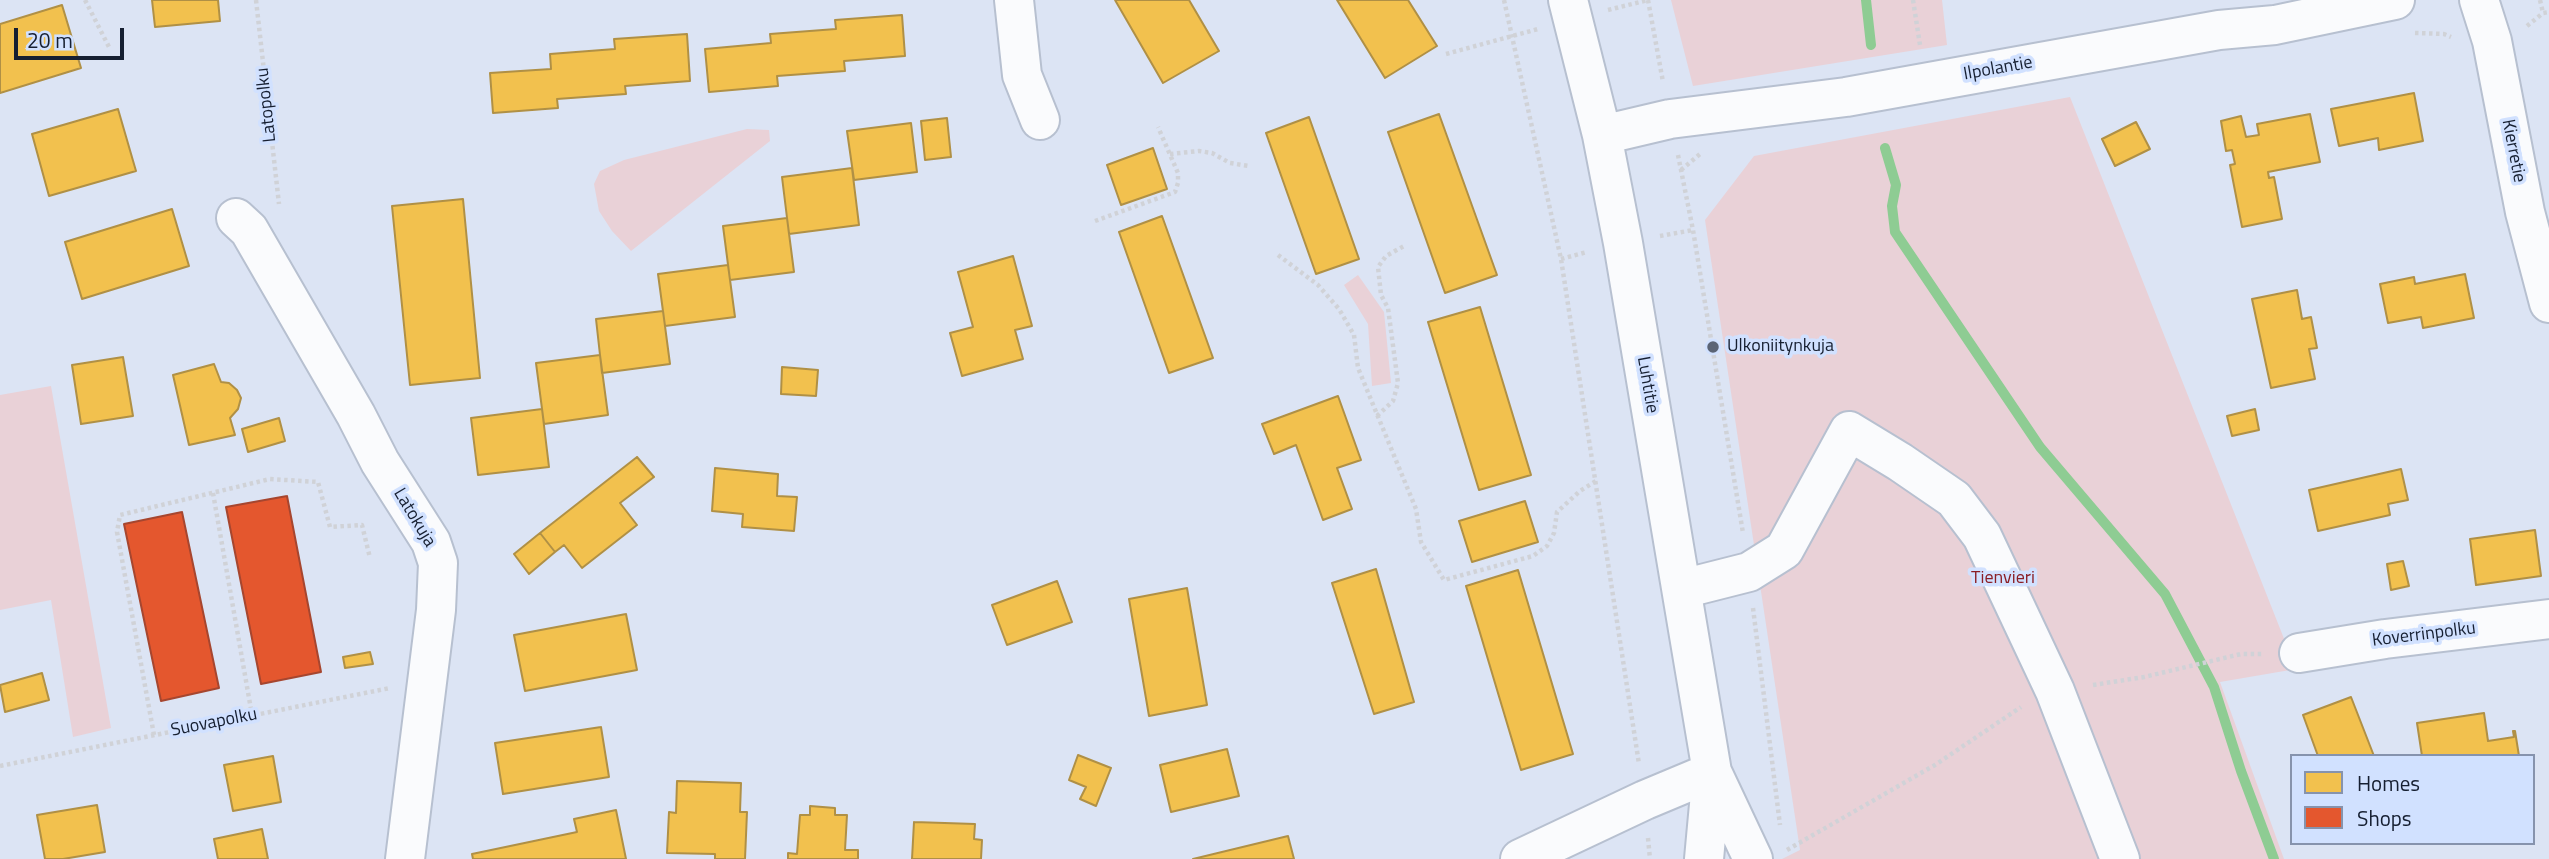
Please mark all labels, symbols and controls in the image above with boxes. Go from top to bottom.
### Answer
scale bar [18,14,128,58]
text: 20 m [27,24,73,56]
street label: Ilpolantie [1962,52,2034,86]
street label: Latopolku [252,67,282,143]
street label: Kierretie [2496,118,2530,184]
place label: Ulkoniitynkuja [1727,336,1834,358]
marker: Ulkoniitynkuja [1705,339,1721,355]
street label: Luhtitie [1631,355,1663,415]
street label: Latokuja [388,485,440,551]
park label: Tienvieri [1971,568,2035,590]
street label: Koverrinpolku [2371,618,2477,652]
street label: Suovapolku [169,704,259,742]
legend [2290,754,2535,845]
text: Homes [2357,767,2420,799]
text: Shops [2357,802,2412,834]

